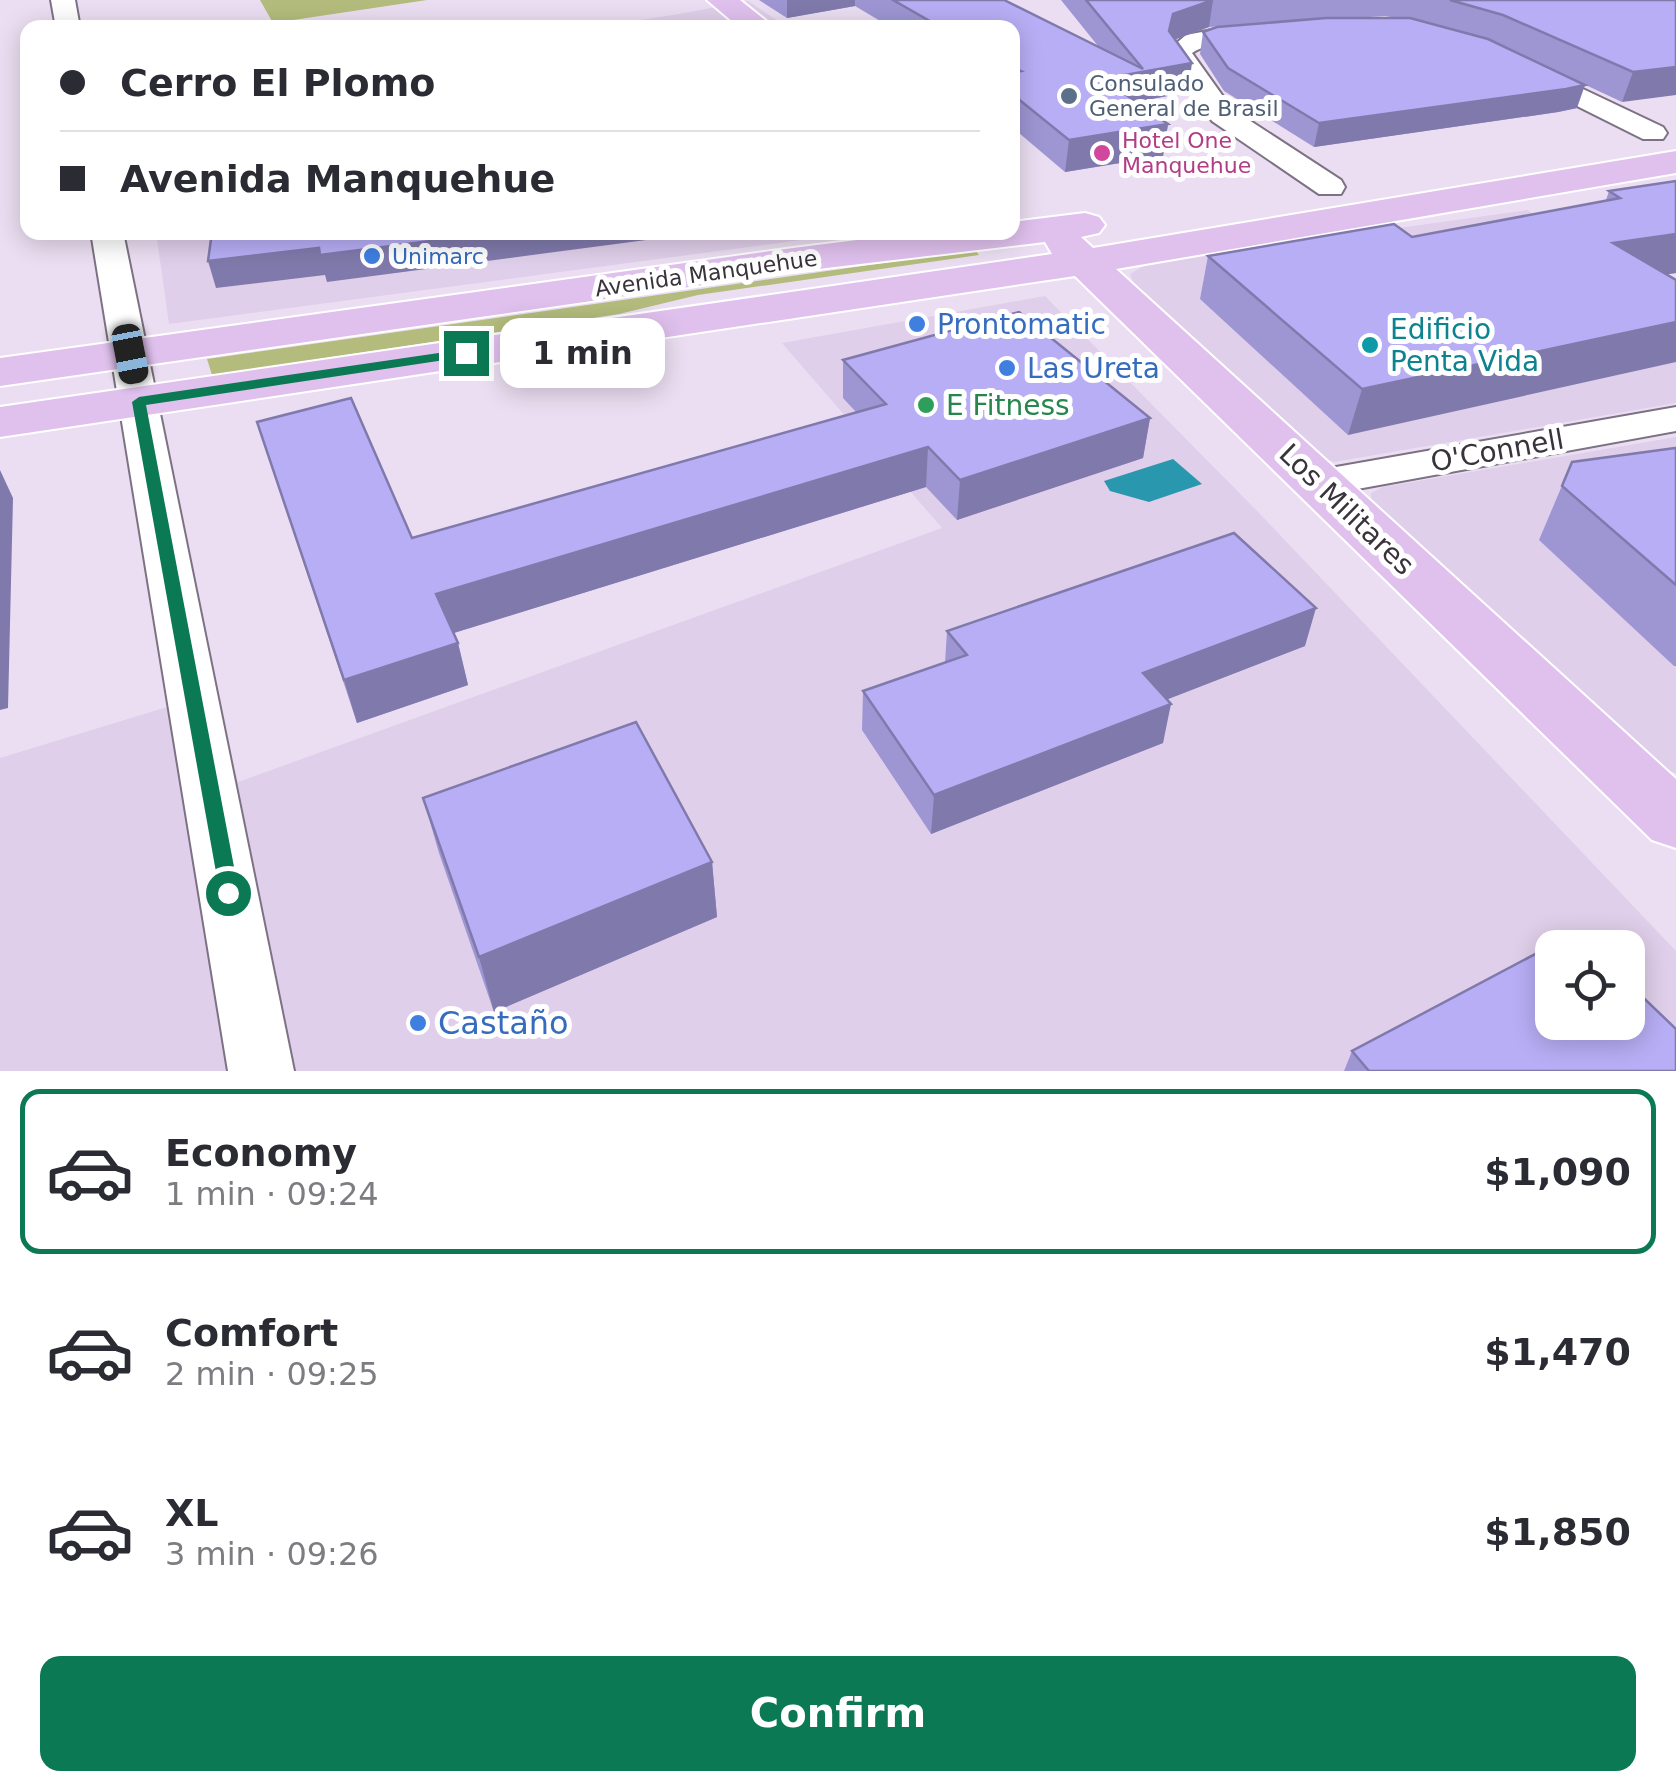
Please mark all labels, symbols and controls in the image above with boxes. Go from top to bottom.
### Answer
text: Cerro El Plomo [120,61,435,105]
place label: Consulado General de Brasil [1089,71,1279,121]
marker: Consulado General de Brasil [1058,85,1080,107]
place label: Hotel One Manquehue [1122,128,1251,178]
marker: Hotel One Manquehue [1091,142,1113,164]
text: Avenida Manquehue [120,157,555,201]
place label: Unimarc [392,244,484,269]
marker: Unimarc [361,245,383,267]
street label: Avenida Manquehue [593,246,819,301]
place label: Prontomatic [937,308,1106,341]
marker: Prontomatic [906,313,928,335]
place label: Edificio Penta Vida [1390,313,1539,378]
callout: 1 min [501,318,666,388]
car [110,322,150,386]
route end [444,331,489,376]
text: 1 min [532,334,633,372]
marker: Edificio Penta Vida [1359,334,1381,356]
place label: Las Ureta [1027,352,1160,385]
marker: Las Ureta [996,357,1018,379]
place label: E Fitness [946,389,1070,422]
marker: E Fitness [915,394,937,416]
street label: O'Connell [1428,423,1566,478]
street label: Los Militares [1273,437,1421,582]
route start [206,871,251,916]
map controls [1535,930,1645,1040]
button: locate [1535,930,1645,1040]
place label: Castaño [438,1004,569,1042]
marker: Castaño [407,1012,429,1034]
icon: car [45,1127,135,1217]
text: Economy [165,1131,357,1175]
text: $1,090 [1484,1150,1631,1194]
text: 1 min · 09:24 [165,1175,379,1213]
icon: car [45,1307,135,1397]
text: Comfort [165,1311,338,1355]
text: $1,470 [1484,1330,1631,1374]
text: 2 min · 09:25 [165,1355,379,1393]
icon: car [45,1487,135,1577]
text: XL [165,1491,219,1535]
text: $1,850 [1484,1510,1631,1554]
text: 3 min · 09:26 [165,1535,379,1573]
button: Confirm [40,1656,1636,1771]

